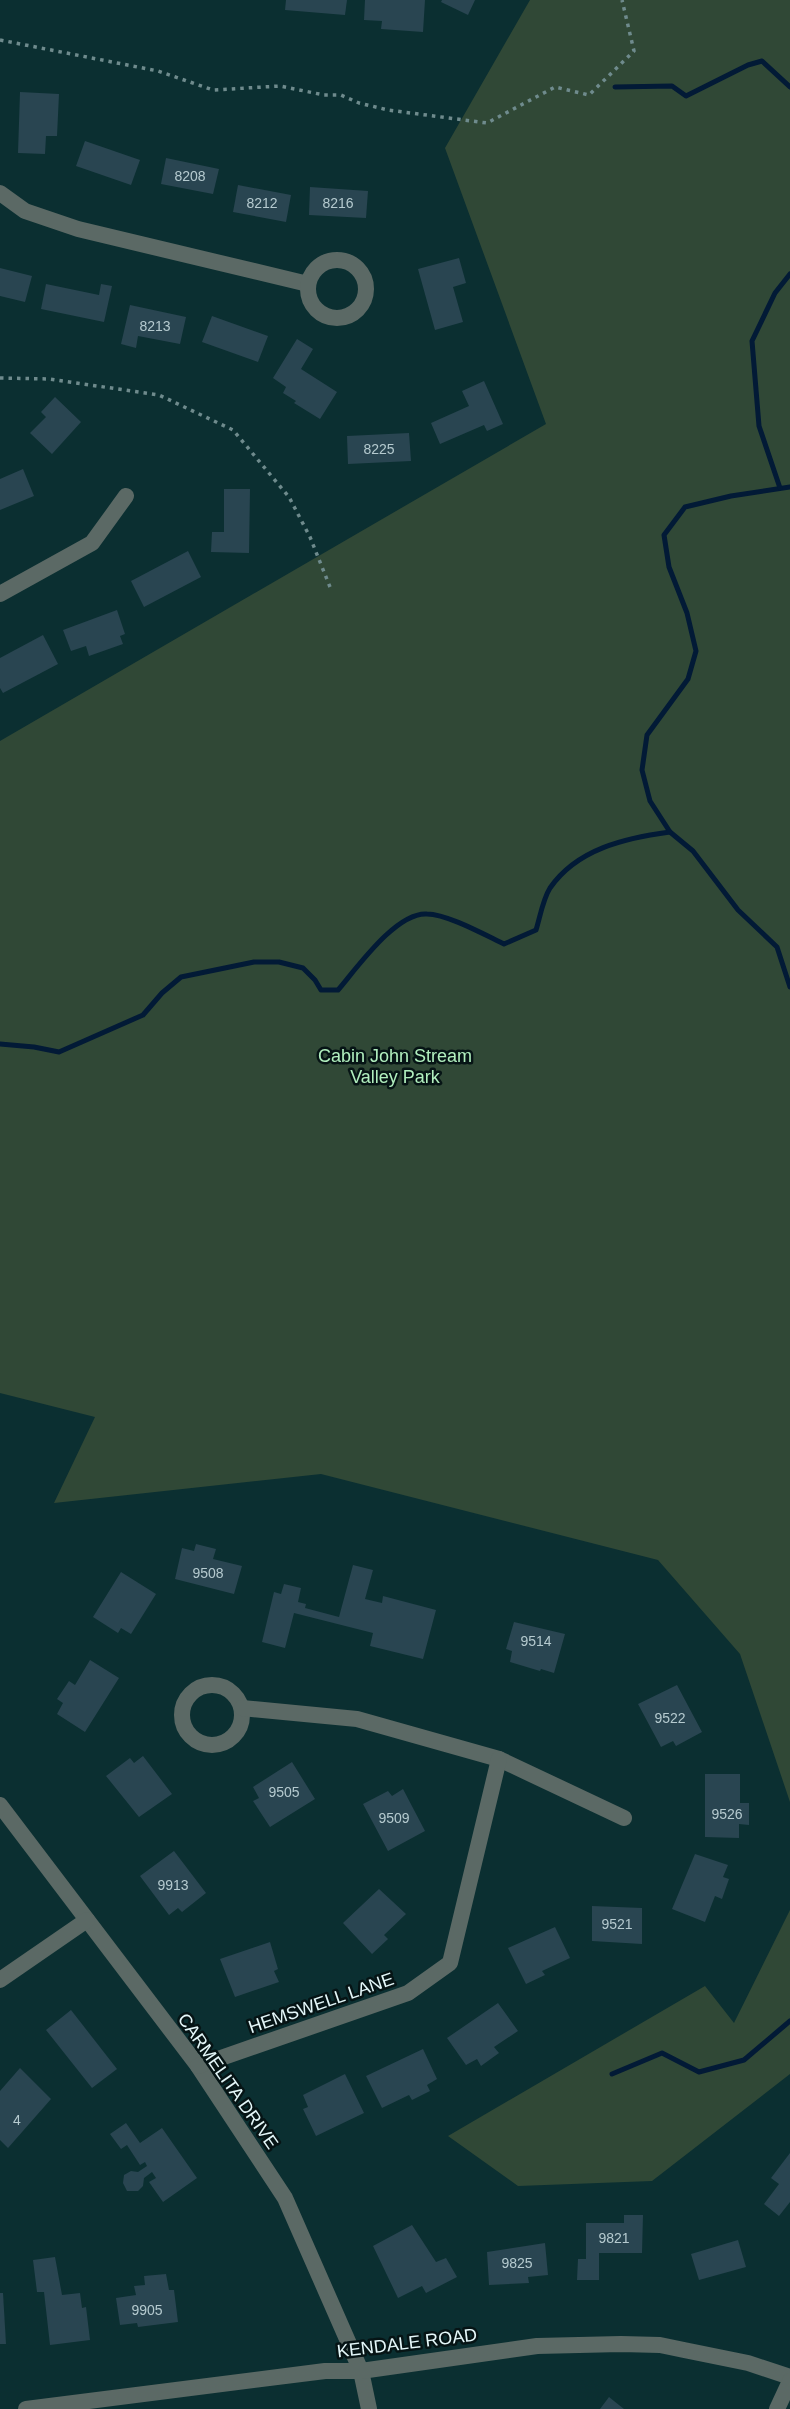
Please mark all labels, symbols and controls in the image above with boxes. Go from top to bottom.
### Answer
house number: 8208 [174,168,206,184]
house number: 8212 [246,195,278,211]
house number: 8216 [322,195,354,211]
house number: 8213 [139,318,171,334]
house number: 8225 [363,441,395,457]
park label: Cabin John Stream Valley Park [318,1046,472,1087]
house number: 9508 [192,1565,224,1581]
house number: 9514 [520,1633,552,1649]
house number: 9522 [654,1710,686,1726]
house number: 9505 [268,1784,300,1800]
house number: 9526 [711,1806,743,1822]
house number: 9509 [378,1810,410,1826]
house number: 9913 [157,1877,189,1893]
house number: 9521 [601,1916,633,1932]
street label: HEMSWELL LANE [246,1969,396,2037]
street label: CARMELITA DRIVE [174,2009,282,2153]
house number: 4 [13,2112,21,2128]
house number: 9821 [598,2230,630,2246]
house number: 9825 [501,2255,533,2271]
house number: 9905 [131,2302,163,2318]
street label: KENDALE ROAD [336,2324,478,2362]

